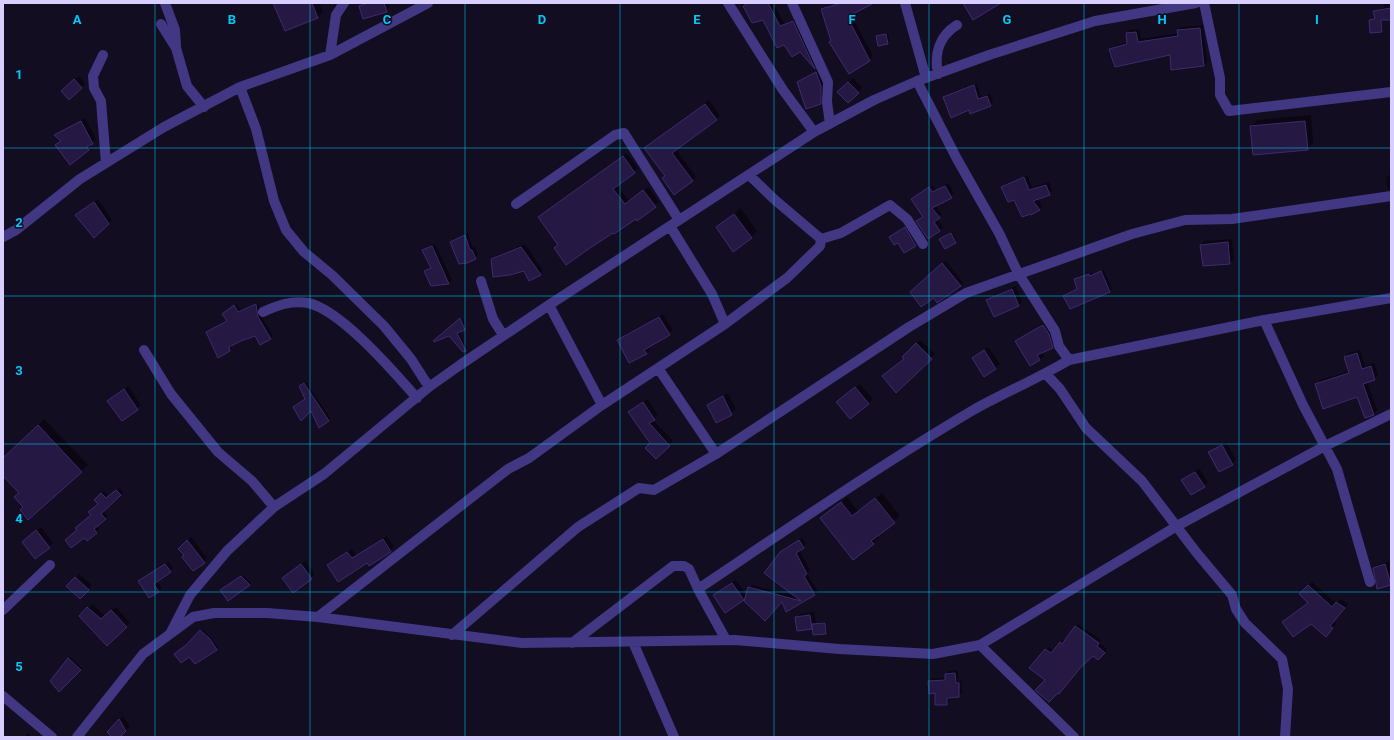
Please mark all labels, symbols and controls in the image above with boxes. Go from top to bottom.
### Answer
text: A [73,12,82,27]
text: B [228,12,236,27]
text: C [383,12,392,27]
text: D [538,12,546,27]
text: E [693,12,701,27]
text: F [848,12,856,27]
text: G [1003,12,1012,27]
text: H [1157,12,1167,27]
text: I [1315,12,1319,27]
text: 1 [15,67,23,82]
text: 2 [15,215,23,230]
text: 3 [15,363,23,378]
text: 4 [15,511,23,526]
text: 5 [15,659,23,674]

